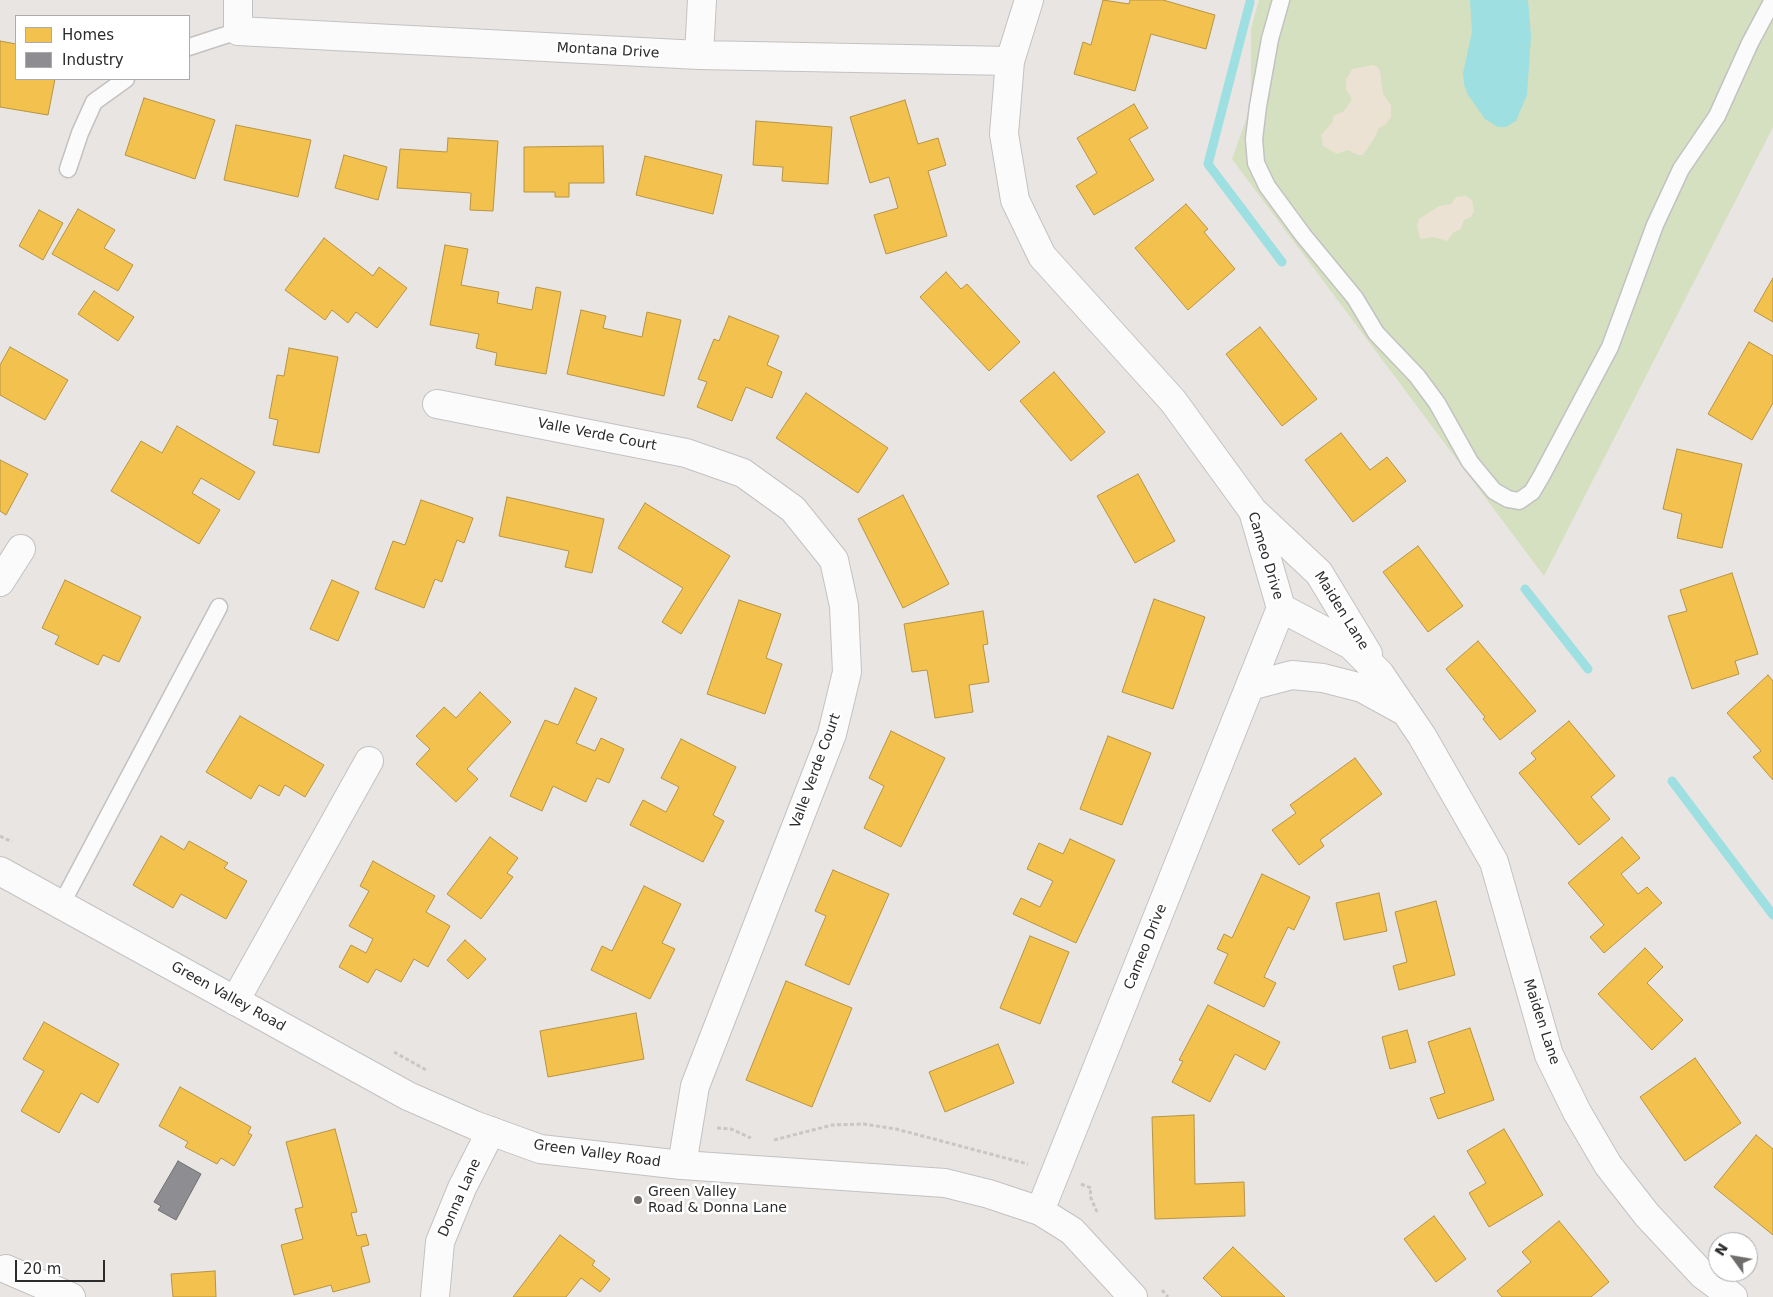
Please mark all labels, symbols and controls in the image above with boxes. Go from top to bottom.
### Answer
legend [15,15,190,80]
text: Homes [62,26,114,44]
street label: Montana Drive [556,40,660,62]
text: Industry [62,51,124,69]
street label: Valle Verde Court [536,415,658,455]
street label: Cameo Drive [1244,510,1286,602]
street label: Maiden Lane [1310,569,1372,653]
street label: Valle Verde Court [787,711,845,831]
street label: Cameo Drive [1121,902,1171,992]
street label: Green Valley Road [168,959,288,1035]
street label: Maiden Lane [1519,977,1563,1067]
street label: Green Valley Road [532,1137,662,1171]
street label: Donna Lane [435,1156,485,1240]
place label: Green Valley Road & Donna Lane [648,1184,787,1216]
marker: Green Valley Road & Donna Lane [632,1194,644,1206]
north arrow [1708,1232,1758,1282]
text: N [1711,1240,1731,1259]
scale bar [18,1250,108,1282]
text: 20 m [23,1260,61,1278]

